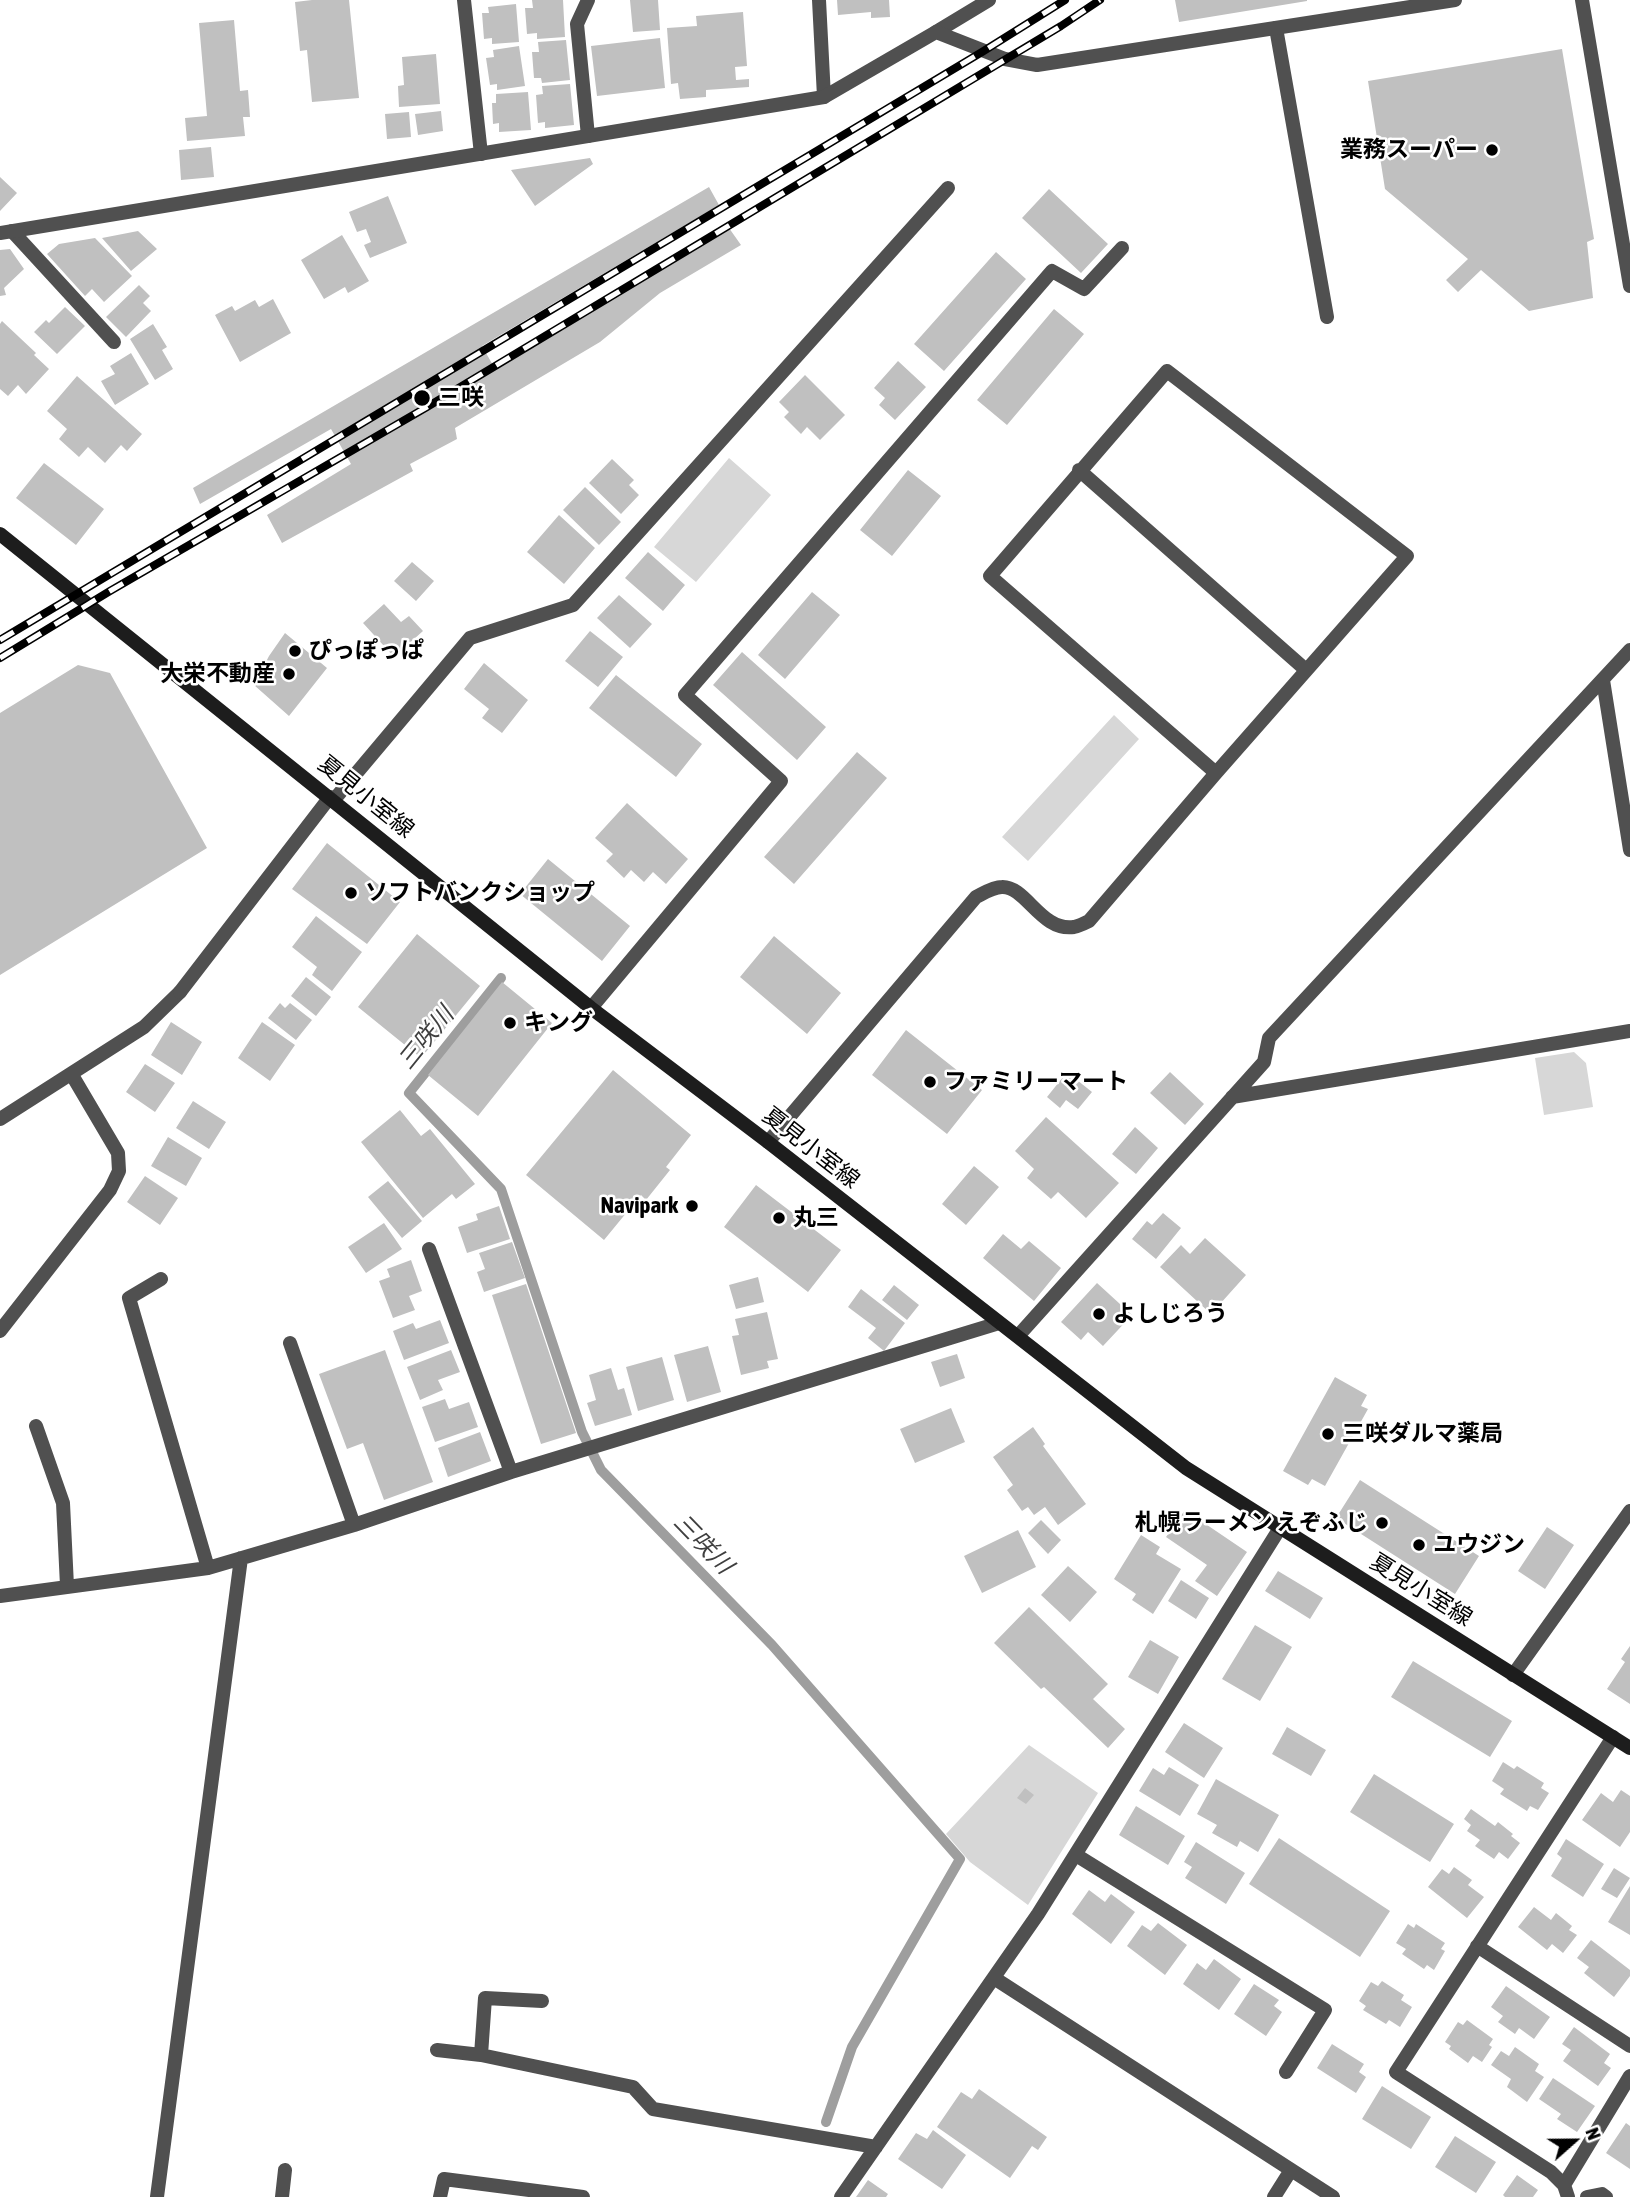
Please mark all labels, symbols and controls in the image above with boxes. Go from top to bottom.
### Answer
place label: 業務スーパー [1340,136,1478,164]
marker: 業務スーパー [1484,142,1500,158]
place label: 三咲 [438,384,484,412]
marker: 三咲 [412,388,432,408]
place label: ぴっぽっぱ [309,637,424,665]
marker: ぴっぽっぱ [287,643,303,659]
place label: 大栄不動産 [160,660,275,688]
marker: 大栄不動産 [281,666,297,682]
street label: 夏見小室線 [313,750,419,844]
place label: ソフトバンクショップ [365,879,595,907]
marker: ソフトバンクショップ [343,885,359,901]
water label: 三咲川 [392,1001,460,1075]
place label: キング [524,1009,593,1037]
marker: キング [502,1015,518,1031]
place label: ファミリーマート [944,1068,1128,1096]
marker: ファミリーマート [922,1074,938,1090]
street label: 夏見小室線 [757,1102,865,1194]
place label: Navipark [600,1192,678,1220]
marker: Navipark [684,1198,700,1214]
place label: 丸三 [793,1204,839,1232]
marker: 丸三 [771,1210,787,1226]
place label: よしじろう [1113,1300,1228,1328]
marker: よしじろう [1091,1306,1107,1322]
place label: 三咲ダルマ薬局 [1342,1420,1503,1448]
marker: 三咲ダルマ薬局 [1320,1426,1336,1442]
water label: 三咲川 [668,1508,738,1580]
place label: 札幌ラーメン えぞふじ [1135,1509,1368,1537]
marker: 札幌ラーメン えぞふじ [1374,1515,1390,1531]
place label: ユウジン [1433,1531,1525,1559]
marker: ユウジン [1411,1537,1427,1553]
street label: 夏見小室線 [1365,1548,1477,1632]
north arrow [1539,2106,1609,2176]
text: N [1581,2124,1606,2143]

